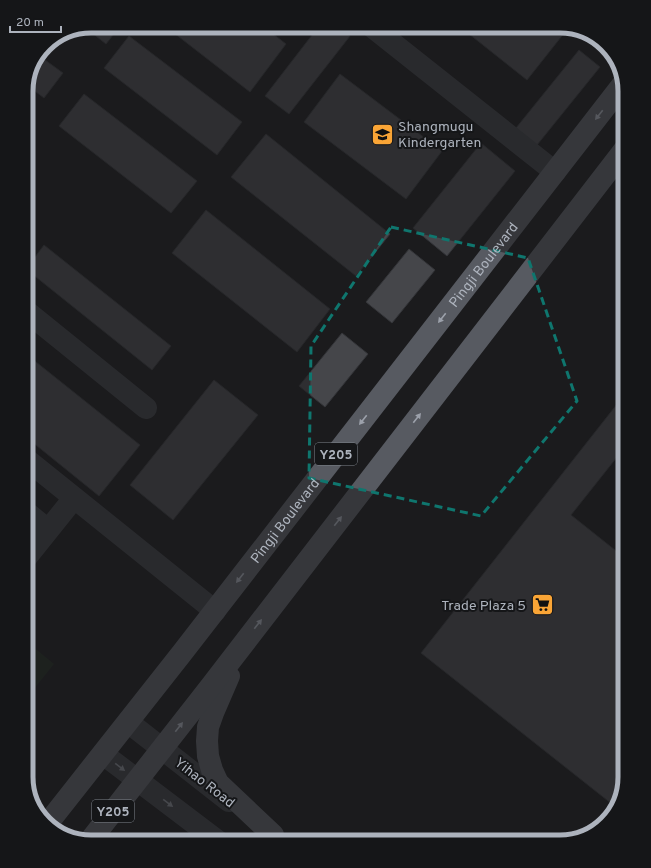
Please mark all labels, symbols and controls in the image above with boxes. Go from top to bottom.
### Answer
scale bar [10,8,61,34]
text: 20 m [16,15,44,31]
one-way arrow [595,110,603,121]
place label: Shangmugu Kindergarten [398,119,481,152]
school or university icon: Shangmugu Kindergarten [369,121,395,147]
street label: Pingji Boulevard [446,220,522,311]
one-way arrow [438,312,447,323]
one-way arrow [413,413,421,424]
one-way arrow [358,415,367,426]
road number: Y205 [315,443,357,465]
street label: Pingji Boulevard [248,476,324,567]
one-way arrow [333,516,342,527]
one-way arrow [236,573,244,584]
supermarket icon: Trade Plaza 5 [529,592,555,618]
place label: Trade Plaza 5 [441,598,526,615]
one-way arrow [254,619,263,630]
one-way arrow [174,721,183,732]
street label: Yihao Road [171,754,238,812]
one-way arrow [115,762,126,771]
one-way arrow [163,799,174,807]
road number: Y205 [92,800,134,822]

